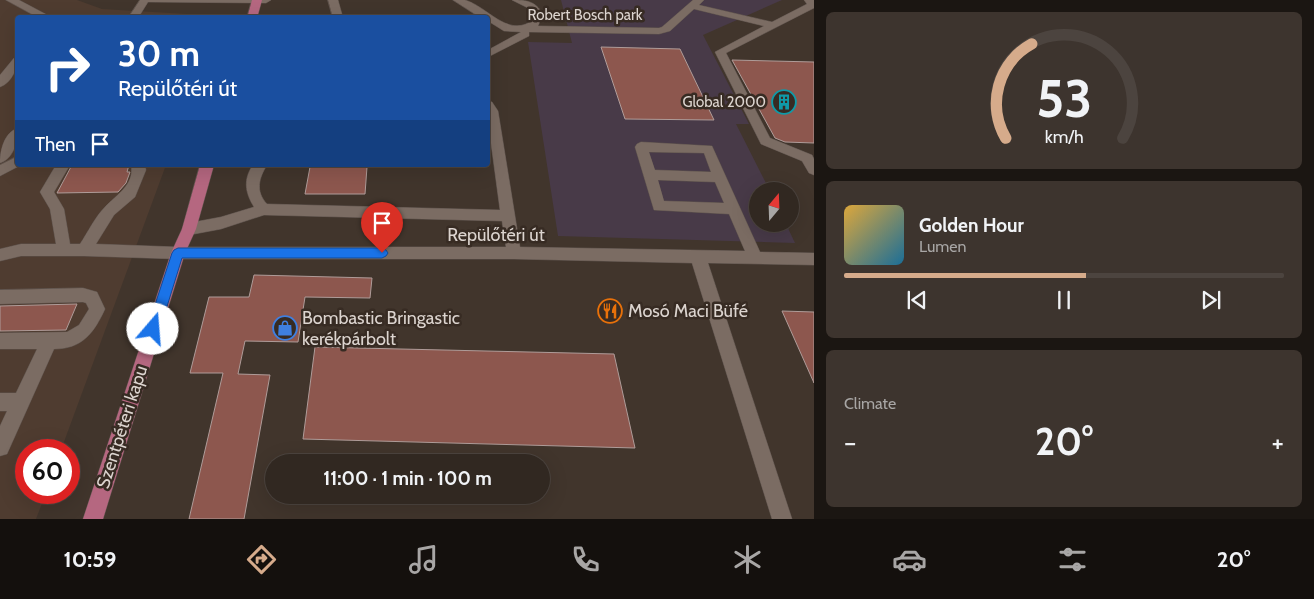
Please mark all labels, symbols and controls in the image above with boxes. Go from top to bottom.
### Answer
street label: Robert Bosch park [528,6,643,24]
text: 30 m [118,32,200,75]
icon: right [35,35,100,100]
text: 53 [1036,67,1092,130]
text: Repülőtéri út [118,75,237,102]
building icon: Global 2000 [771,89,797,115]
place label: Global 2000 [683,93,766,111]
text: km/h [1044,126,1084,147]
icon: arrive [86,130,114,158]
text: Then [35,133,76,156]
north arrow [749,182,799,232]
map controls [749,182,799,232]
pin [361,202,403,253]
icon: arrive [368,209,396,237]
text: Golden Hour [919,214,1024,237]
street label: Repülőtéri út [447,224,545,246]
text: Lumen [919,237,966,256]
icon: previous [903,286,931,314]
icon: pause [1050,286,1078,314]
icon: next [1197,286,1225,314]
restaurant icon: Mosó Maci Büfé [597,298,623,324]
place label: Mosó Maci Büfé [628,300,748,322]
position arrow [126,302,178,354]
place label: Bombastic Bringastic kerékpárbolt [302,307,460,350]
shop icon: Bombastic Bringastic kerékpárbolt [272,315,298,341]
street label: Szentpéteri kapu [92,363,152,491]
text: Climate [844,394,896,413]
text: 20° [1035,418,1093,465]
text: − [844,425,856,459]
text: + [1272,425,1284,459]
speed limit sign: 60 [15,439,80,504]
text: 11:00 · 1 min · 100 m [323,467,492,490]
icon: directions [244,542,279,577]
icon: music [406,542,441,577]
icon: phone [568,542,603,577]
icon: climate [730,542,765,577]
icon: car [892,542,927,577]
icon: filters [1055,542,1090,577]
text: 10:59 [64,546,116,573]
text: 20° [1217,546,1250,573]

